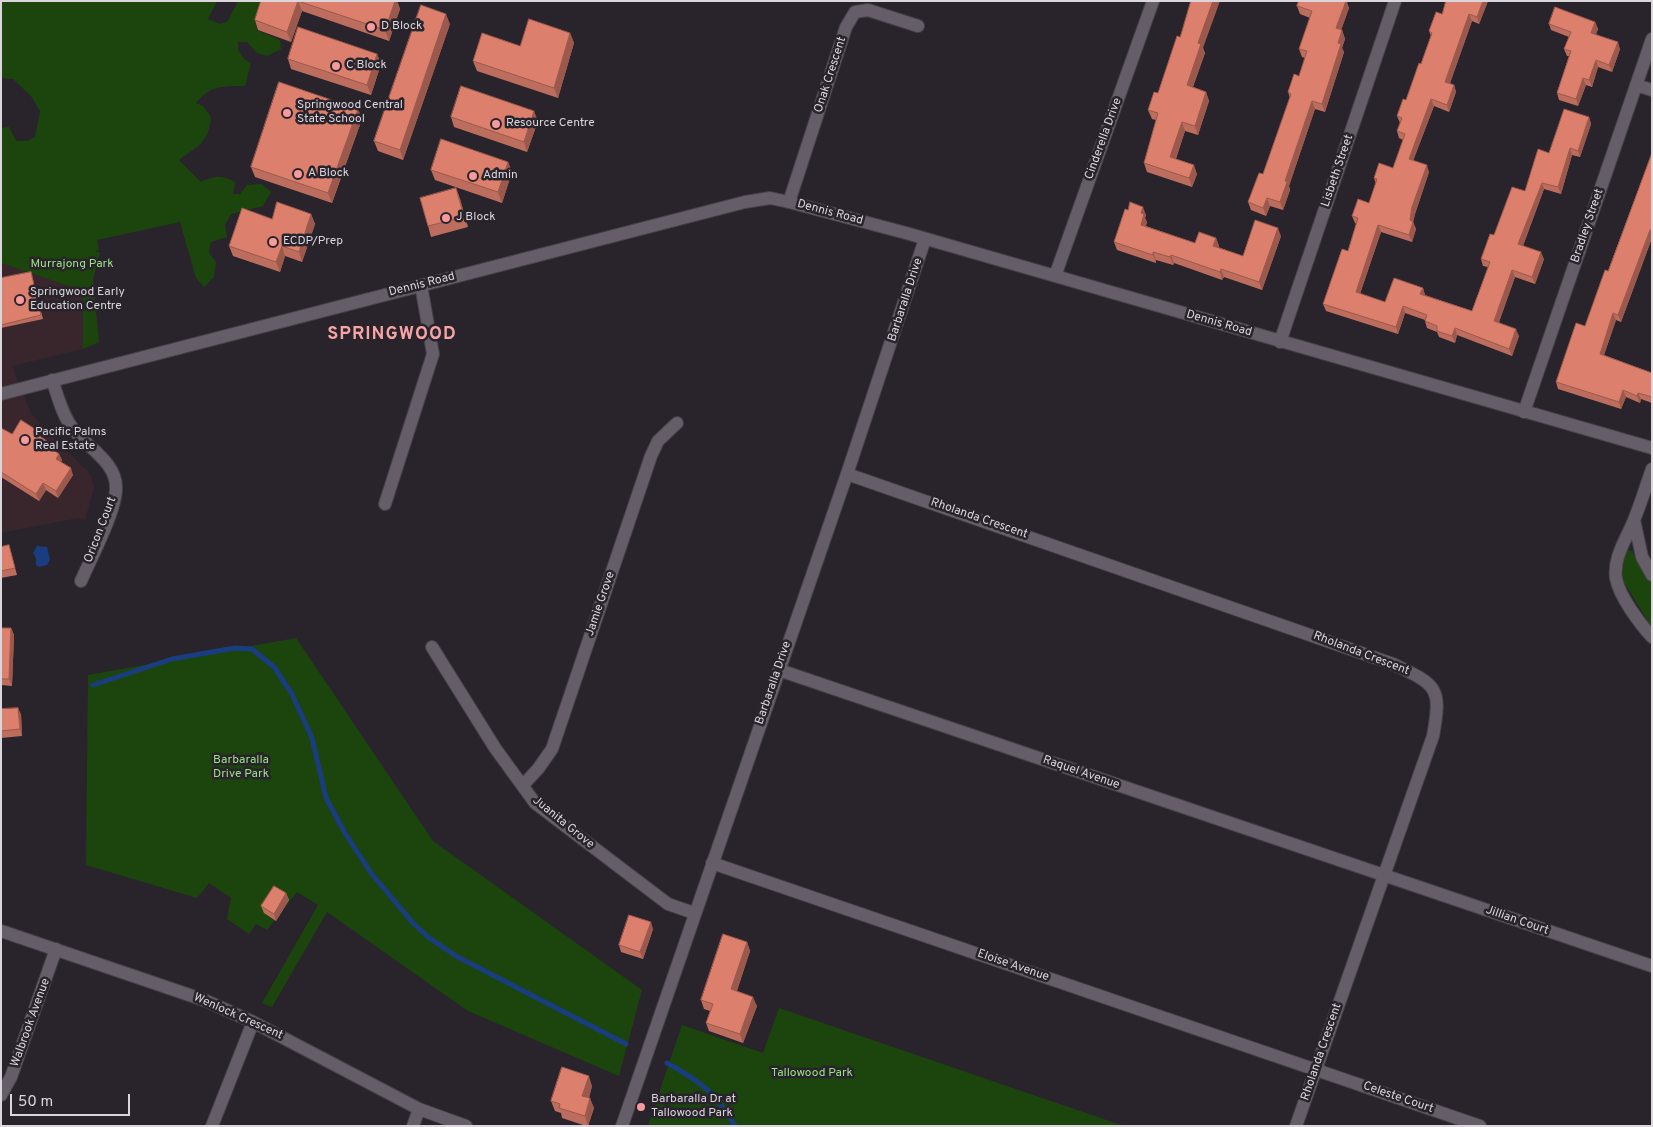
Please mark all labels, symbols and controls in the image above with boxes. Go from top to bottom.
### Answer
place label: D Block [381,20,422,34]
marker: D Block [365,21,377,33]
street label: Onak Crescent [812,35,850,115]
place label: C Block [346,59,387,73]
marker: C Block [330,60,342,72]
street label: Cinderella Drive [1083,96,1125,182]
place label: Springwood Central State School [297,99,403,127]
marker: Springwood Central State School [281,107,293,119]
place label: Resource Centre [506,117,595,131]
marker: Resource Centre [490,118,502,130]
street label: Lisbeth Street [1319,133,1357,209]
place label: A Block [308,167,349,181]
marker: A Block [292,168,304,180]
place label: Admin [483,169,518,183]
marker: Admin [467,170,479,182]
street label: Bradley Street [1569,187,1607,265]
street label: Dennis Road [795,197,865,229]
place label: J Block [456,211,496,225]
marker: J Block [440,212,452,224]
place label: ECDP/Prep [283,235,343,249]
marker: ECDP/Prep [267,236,279,248]
street label: Barbaralla Drive [886,256,926,344]
park label: Murrajong Park [30,258,114,272]
street label: Dennis Road [387,270,457,300]
place label: Springwood Early Education Centre [30,286,125,314]
marker: Springwood Early Education Centre [14,294,26,306]
street label: Dennis Road [1185,308,1253,340]
district label: SPRINGWOOD [326,324,458,346]
place label: Pacific Palms Real Estate [35,426,106,454]
marker: Pacific Palms Real Estate [19,434,31,446]
street label: Oricon Court [82,495,120,565]
street label: Rholanda Crescent [929,496,1029,542]
street label: Jamie Grove [583,570,619,638]
street label: Rholanda Crescent [1311,629,1411,679]
street label: Barbaralla Drive [753,640,795,726]
street label: Raquel Avenue [1041,753,1121,793]
park label: Barbaralla Drive Park [213,754,269,782]
street label: Juanita Grove [529,794,597,852]
street label: Jillian Court [1484,903,1550,939]
street label: Eloise Avenue [975,947,1051,985]
street label: Walbrook Avenue [8,977,54,1069]
street label: Wenlock Crescent [191,991,285,1043]
street label: Rholanda Crescent [1299,1002,1345,1102]
park label: Tallowood Park [771,1067,853,1081]
street label: Celeste Court [1361,1079,1435,1117]
scale bar [12,1084,132,1116]
text: 50 m [18,1093,53,1112]
place label: Barbaralla Dr at Tallowood Park [651,1093,736,1121]
marker: Barbaralla Dr at Tallowood Park [635,1101,647,1113]

